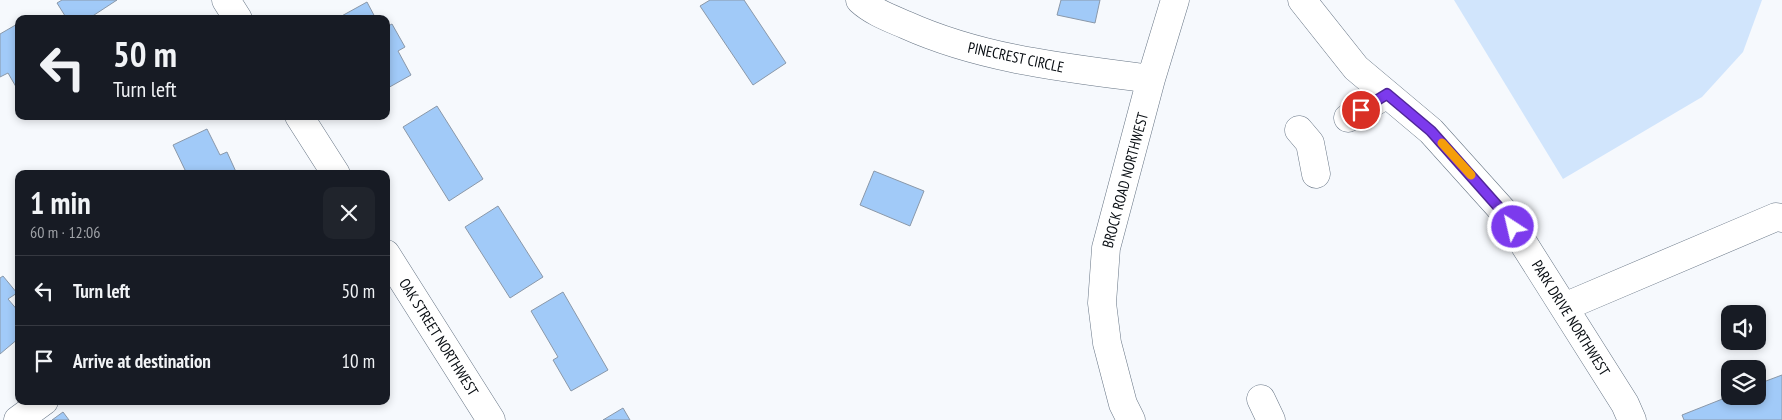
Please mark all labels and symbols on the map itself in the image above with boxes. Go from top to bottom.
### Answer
street label: PINECREST CIRCLE [966,38,1066,76]
pin [1340,89,1382,131]
street label: BROCK ROAD NORTHWEST [1098,110,1152,250]
position arrow [1486,200,1538,252]
street label: PARK DRIVE NORTHWEST [1528,257,1614,380]
street label: OAK STREET NORTHWEST [395,275,483,400]

